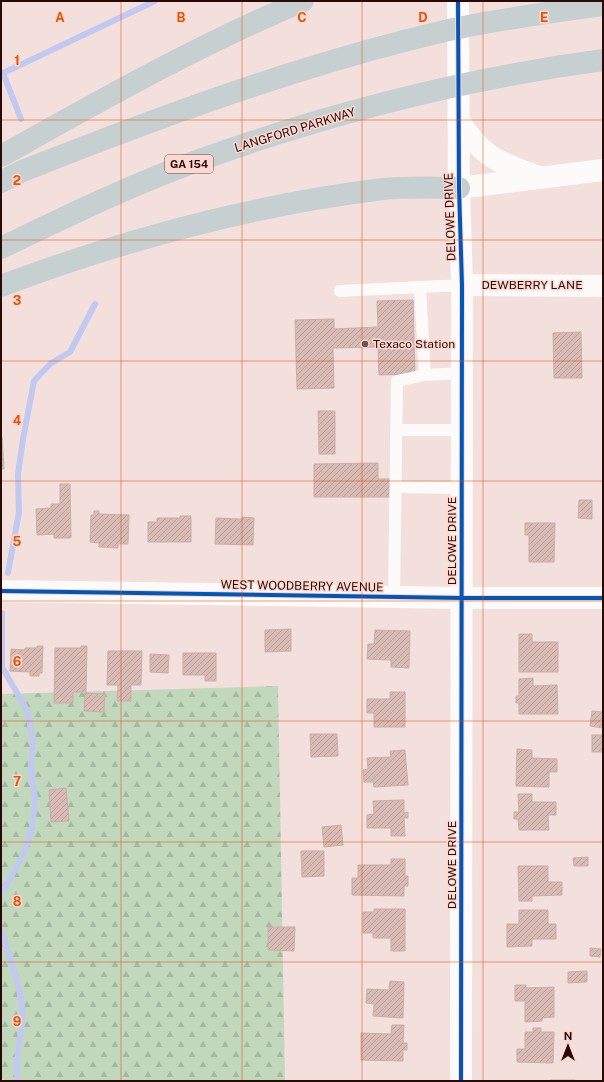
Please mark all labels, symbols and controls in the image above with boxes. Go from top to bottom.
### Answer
text: A [55,10,65,25]
text: B [177,10,186,25]
text: C [297,10,307,25]
text: D [418,10,428,25]
text: E [540,10,548,25]
text: 1 [14,53,20,68]
street label: LANGFORD PARKWAY [233,105,358,155]
road number: GA 154 [165,155,213,173]
text: 2 [13,173,21,188]
street label: DELOWE DRIVE [441,173,459,261]
street label: DEWBERRY LANE [481,278,583,292]
text: 3 [13,293,22,308]
place label: Texaco Station [373,337,455,351]
marker: Texaco Station [360,339,370,349]
text: 4 [13,413,22,428]
street label: DELOWE DRIVE [445,497,459,585]
text: 5 [13,534,22,549]
street label: WEST WOODBERRY AVENUE [220,578,384,594]
text: 6 [13,654,22,669]
text: 7 [13,774,21,789]
street label: DELOWE DRIVE [445,821,459,909]
text: 8 [13,894,22,909]
text: 9 [13,1014,21,1029]
north arrow [548,1026,588,1066]
text: N [564,1030,572,1042]

